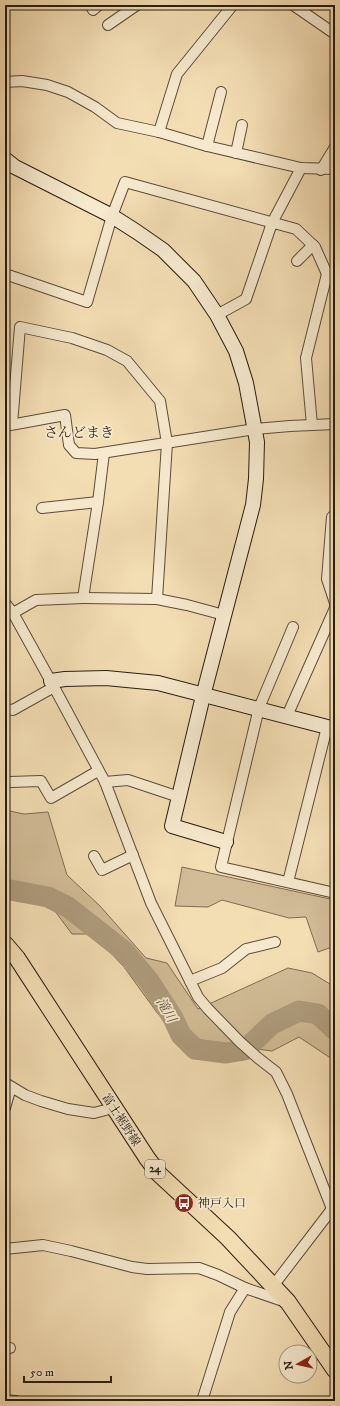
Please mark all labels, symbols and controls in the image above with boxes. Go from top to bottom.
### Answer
district label: さんどまき [44,424,114,442]
water label: 滝川 [152,995,181,1027]
street label: 富士裾野線 [98,1091,144,1149]
road number: 24 [145,1160,165,1178]
bus stop icon: 神戸入口 [173,1192,195,1214]
place label: 神戸入口 [198,1196,246,1211]
north arrow [278,1344,318,1384]
scale bar [24,1358,111,1384]
text: N [282,1360,297,1371]
text: 50 m [30,1365,54,1380]

